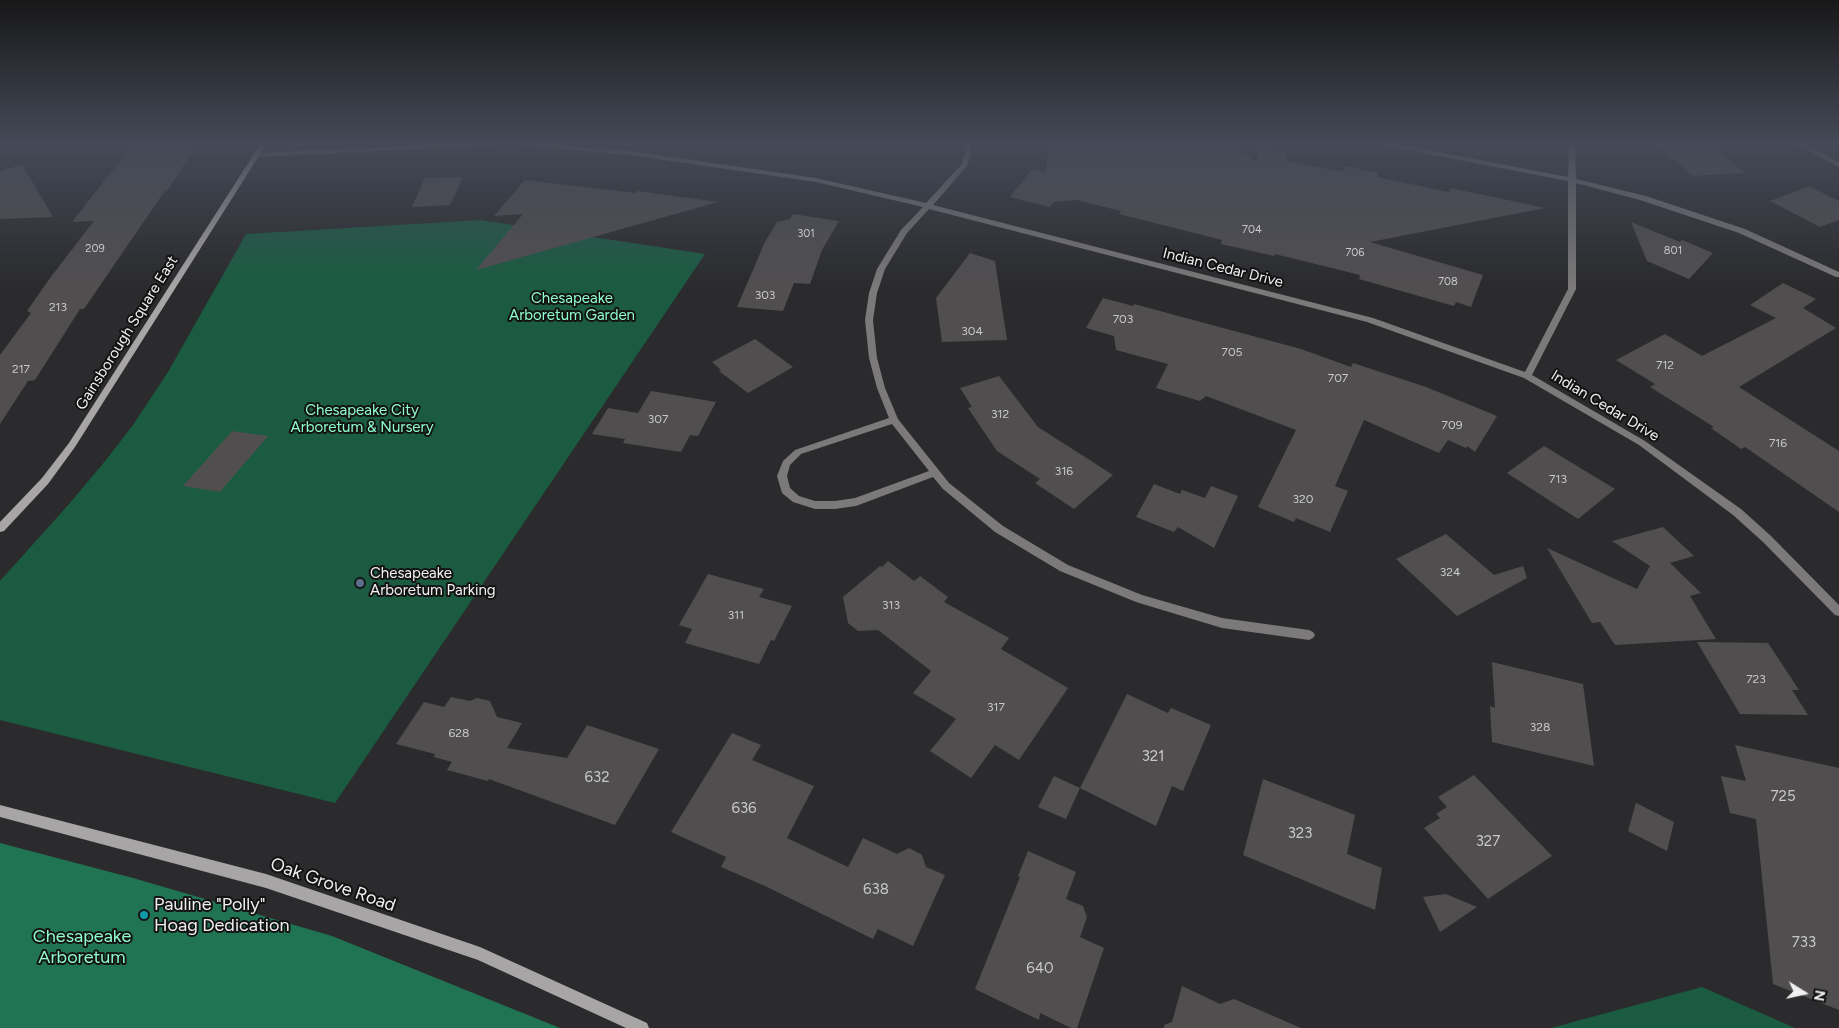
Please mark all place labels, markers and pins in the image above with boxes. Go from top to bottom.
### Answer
place label: Chesapeake Arboretum Parking [370,565,496,600]
marker: Chesapeake Arboretum Parking [354,577,366,589]
place label: Pauline "Polly" Hoag Dedication [154,894,289,936]
marker: Pauline "Polly" Hoag Dedication [138,909,150,921]

